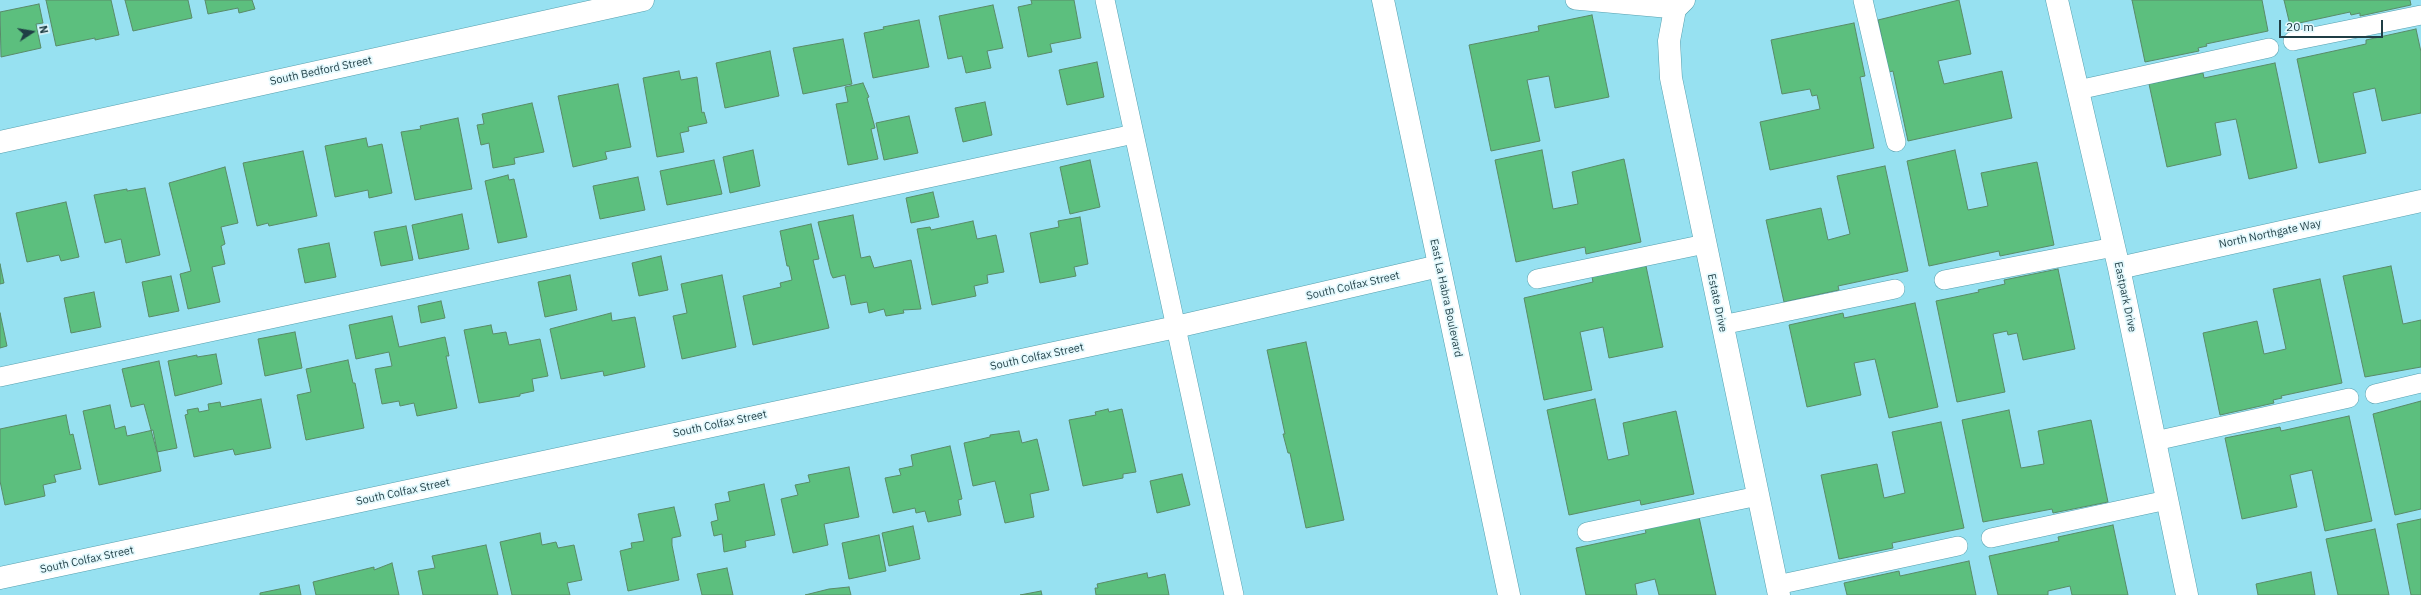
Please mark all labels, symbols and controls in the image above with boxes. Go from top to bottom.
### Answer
north arrow [12,12,52,52]
scale bar [2281,12,2385,38]
text: 20 m [2286,19,2314,34]
text: N [36,24,51,35]
street label: South Bedford Street [269,54,373,88]
street label: North Northgate Way [2218,217,2322,251]
street label: East La Habra Boulevard [1427,238,1465,358]
street label: Eastpark Drive [2111,261,2139,333]
street label: South Colfax Street [1305,269,1401,303]
street label: Estate Drive [1704,273,1730,333]
street label: South Colfax Street [989,341,1085,373]
street label: South Colfax Street [672,408,768,440]
street label: South Colfax Street [355,476,451,508]
street label: South Colfax Street [39,544,135,576]

